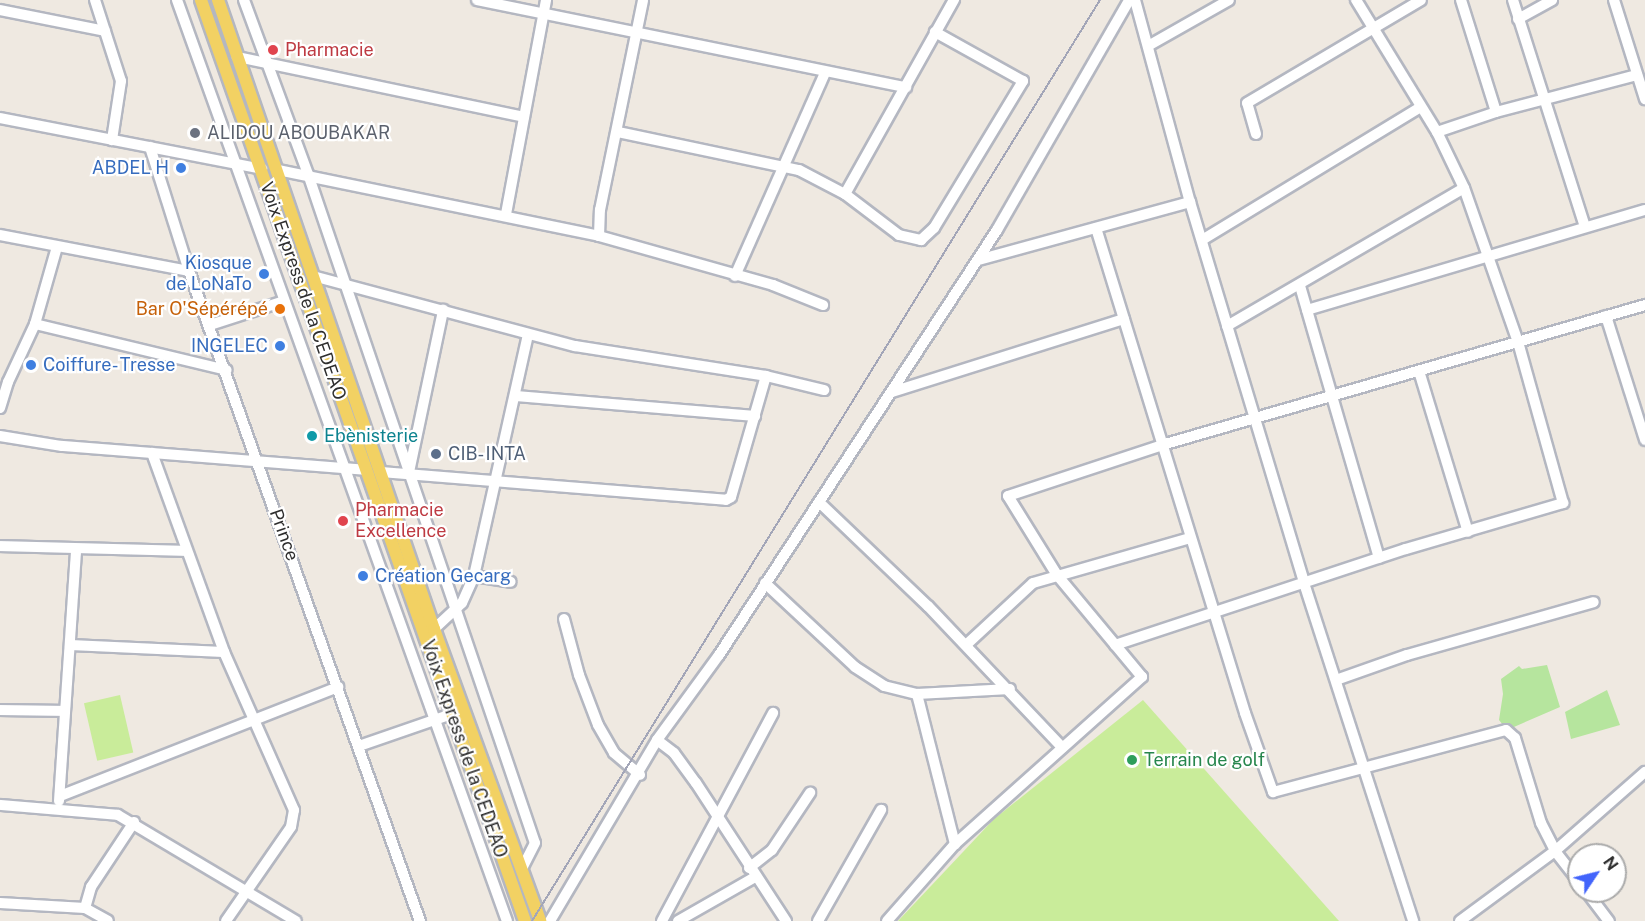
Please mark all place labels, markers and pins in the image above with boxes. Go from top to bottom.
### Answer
place label: Pharmacie [285,39,374,61]
marker: Pharmacie [266,43,280,57]
place label: ALIDOU ABOUBAKAR [207,122,390,144]
marker: ALIDOU ABOUBAKAR [188,126,202,140]
place label: ABDEL H [92,157,169,179]
marker: ABDEL H [174,161,188,175]
place label: Kiosque de LoNaTo [166,253,252,296]
marker: Kiosque de LoNaTo [257,267,271,281]
place label: Bar O'Sépérépé [136,298,268,320]
marker: Bar O'Sépérépé [273,302,287,316]
place label: INGELEC [191,335,268,357]
marker: INGELEC [273,339,287,353]
place label: Coiffure- Tresse [43,354,178,376]
marker: Coiffure- Tresse [24,358,38,372]
place label: Ebènisterie [324,425,418,447]
marker: Ebènisterie [305,429,319,443]
place label: CIB- INTA [448,443,529,465]
marker: CIB- INTA [429,447,443,461]
place label: Pharmacie Excellence [355,500,446,542]
marker: Pharmacie Excellence [336,514,350,528]
place label: Création Gecarg [375,565,511,587]
marker: Création Gecarg [356,569,370,583]
place label: Terrain de golf [1144,749,1265,771]
marker: Terrain de golf [1125,753,1139,767]

